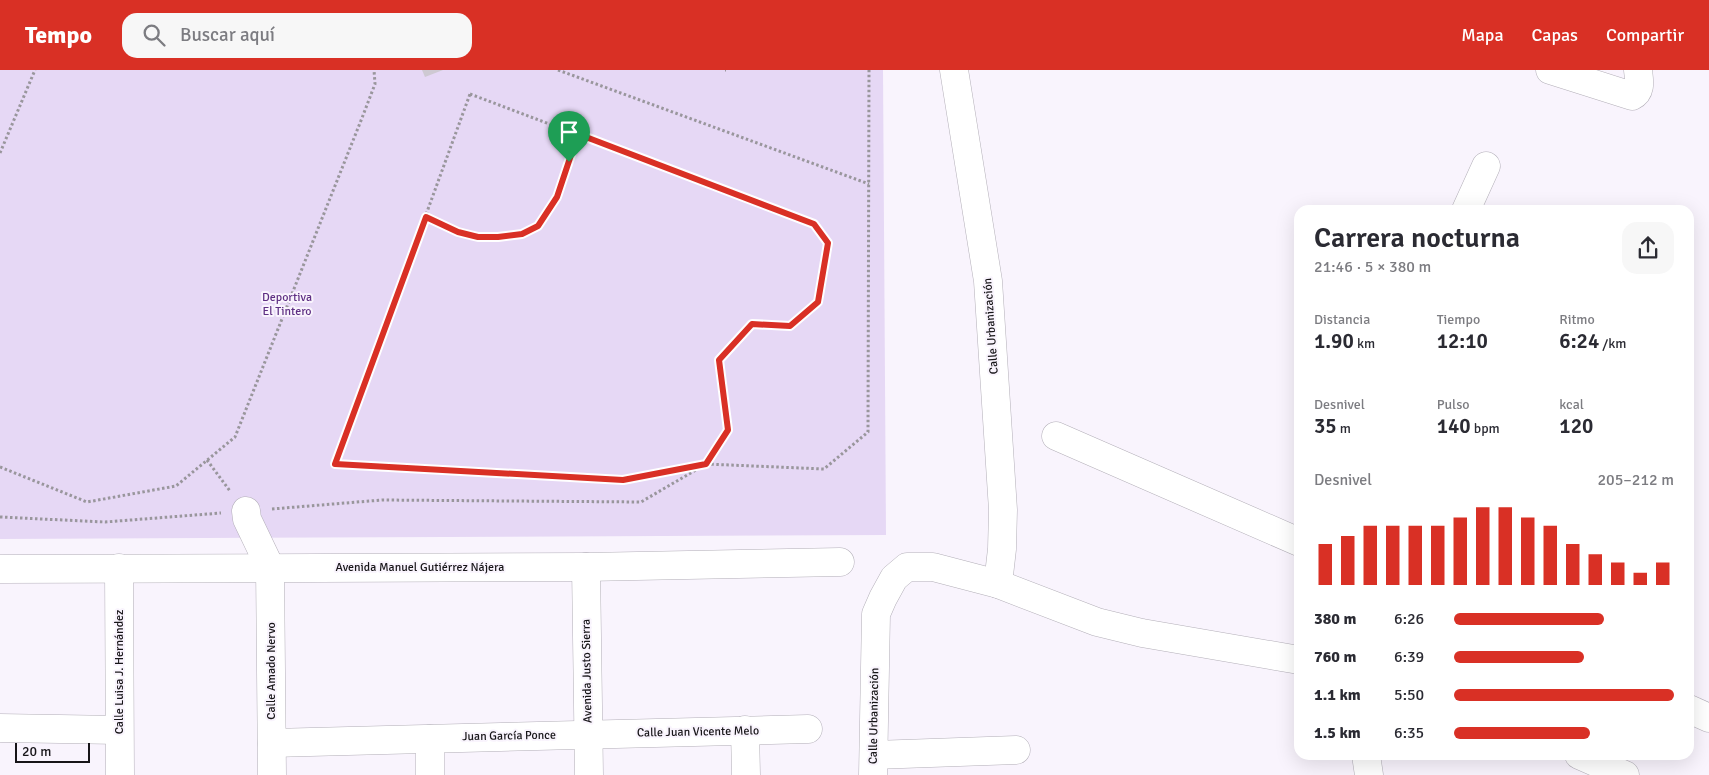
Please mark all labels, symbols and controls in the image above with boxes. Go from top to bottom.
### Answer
search box [122,13,472,58]
text: Tempo [25,20,92,50]
icon: search [140,21,168,49]
text: Buscar aquí [180,23,275,47]
text: Mapa [1461,24,1504,46]
text: Capas [1532,24,1578,46]
text: Compartir [1606,24,1684,46]
pin [548,111,590,162]
icon: arrive [555,118,583,146]
text: Carrera nocturna [1314,221,1520,255]
button: share [1622,222,1674,274]
text: 21:46 · 5 × 380 m [1314,257,1431,277]
street label: Calle Urbanización [980,277,1002,375]
park label: Deportiva El Tintero [262,290,312,319]
text: Distancia [1314,311,1370,328]
text: Tiempo [1437,311,1480,328]
text: Ritmo [1559,311,1595,328]
text: 1.90 [1314,328,1354,354]
text: 12:10 [1437,328,1488,354]
text: 6:24 [1559,328,1599,354]
text: km [1354,335,1375,352]
text: /km [1599,335,1626,352]
text: Desnivel [1314,396,1365,413]
text: Pulso [1437,396,1470,413]
text: kcal [1559,396,1584,413]
text: 35 [1314,413,1337,439]
text: 140 [1437,413,1471,439]
text: 120 [1559,413,1593,439]
text: m [1337,420,1351,437]
text: bpm [1471,420,1500,437]
text: Desnivel [1314,470,1372,490]
text: 205–212 m [1597,470,1674,490]
street label: Avenida Manuel Gutiérrez Nájera [336,560,504,575]
text: 380 m [1314,609,1356,629]
text: 6:26 [1394,609,1424,629]
street label: Calle Luisa J. Hernández [112,610,127,734]
street label: Avenida Justo Sierra [579,619,595,723]
street label: Calle Amado Nervo [264,622,279,720]
text: 760 m [1314,647,1356,667]
text: 6:39 [1394,647,1424,667]
street label: Calle Urbanización [866,668,882,764]
text: 1.1 km [1314,685,1361,705]
text: 5:50 [1394,685,1424,705]
street label: Calle Juan Vicente Melo [637,723,759,741]
text: 1.5 km [1314,723,1361,743]
text: 6:35 [1394,723,1424,743]
street label: Juan García Ponce [462,728,556,744]
scale bar [15,740,90,763]
text: 20 m [22,743,51,760]

